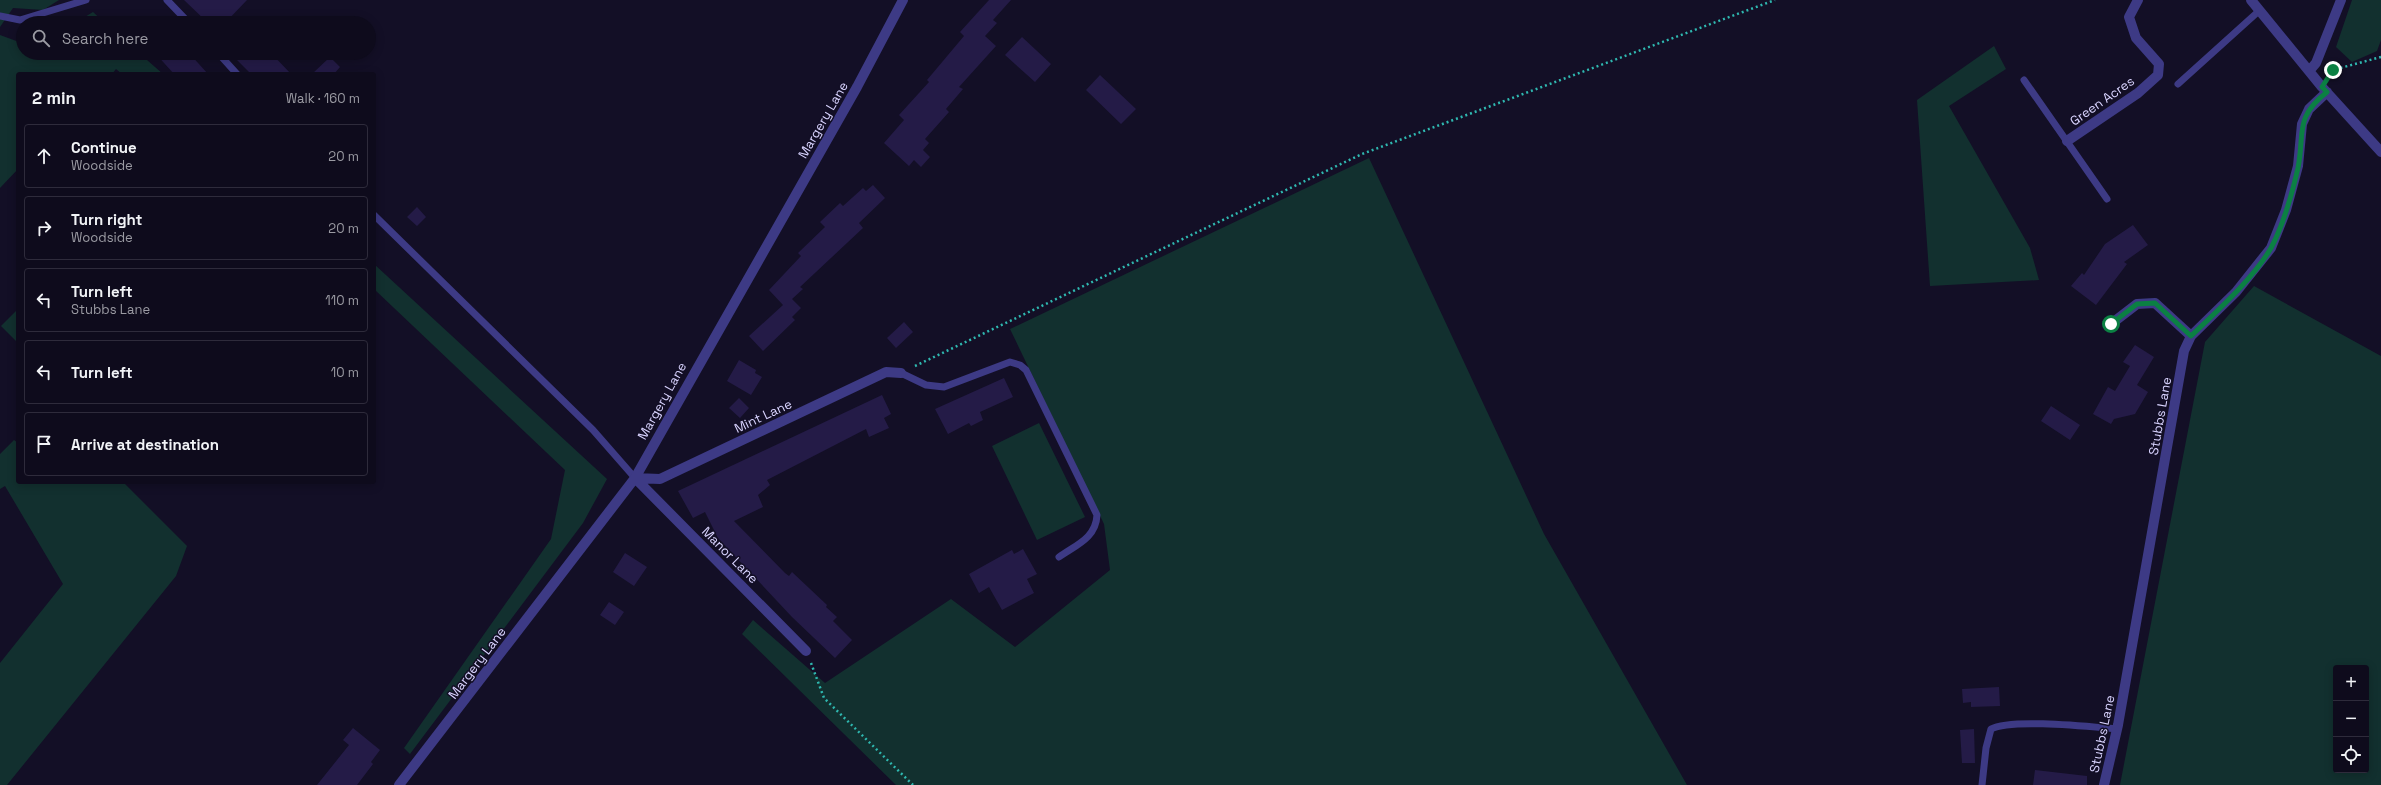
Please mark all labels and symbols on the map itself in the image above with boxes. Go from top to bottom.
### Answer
route end [2324,61,2342,79]
street label: Green Acres [2066,72,2138,129]
street label: Margery Lane [794,79,852,161]
route start [2102,315,2120,333]
street label: Margery Lane [634,359,690,443]
street label: Stubbs Lane [2145,376,2175,456]
street label: Mint Lane [731,395,795,437]
street label: Manor Lane [698,523,762,587]
street label: Margery Lane [444,624,510,702]
street label: Stubbs Lane [2085,694,2119,774]

